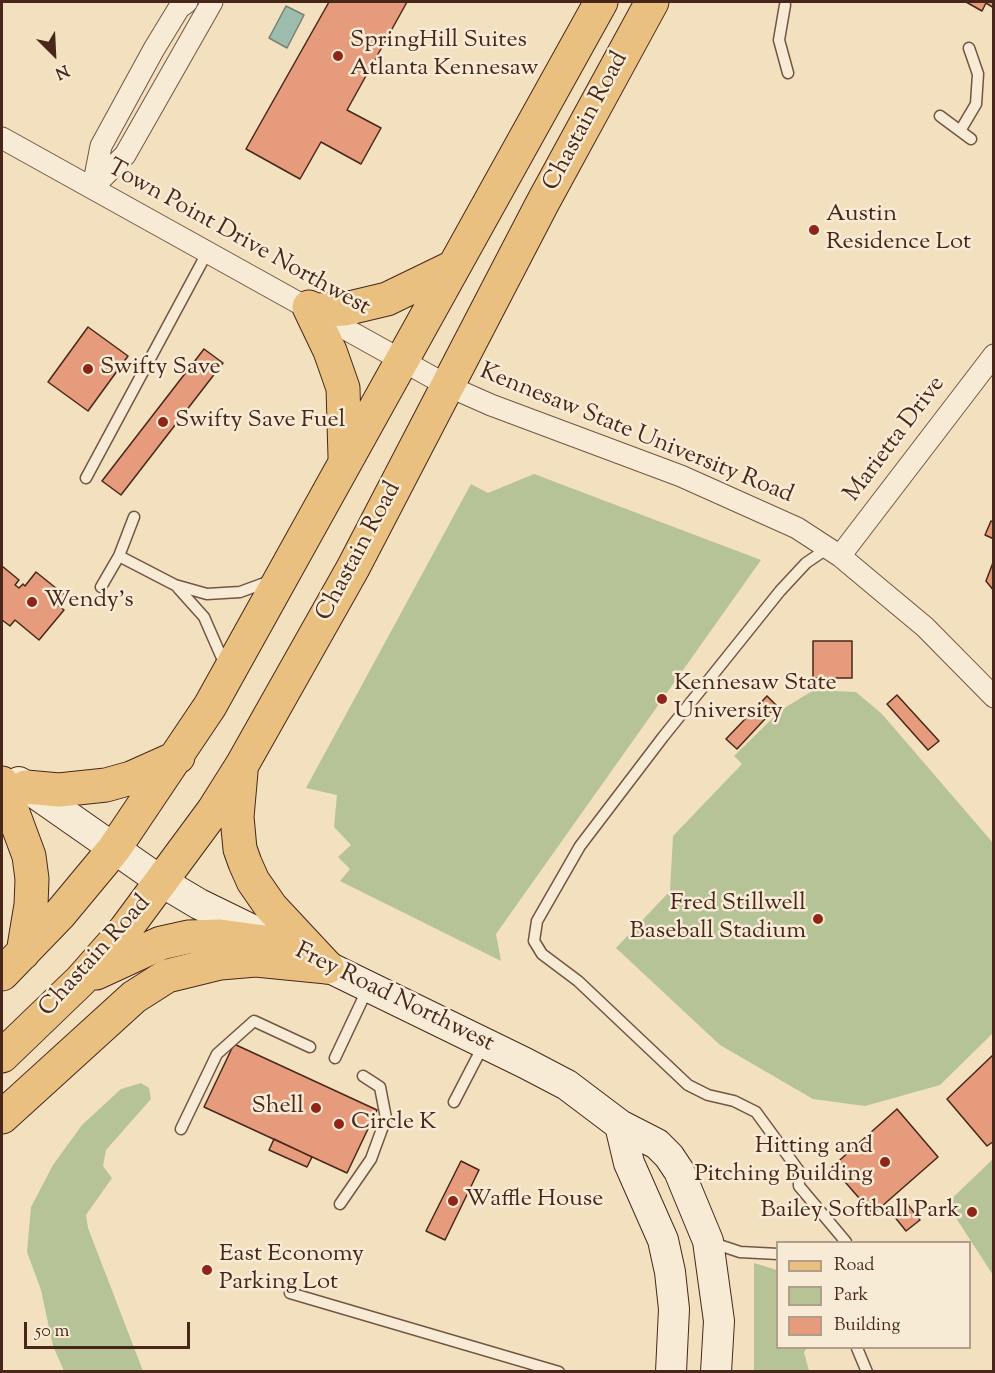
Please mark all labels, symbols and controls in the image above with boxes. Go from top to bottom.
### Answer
north arrow [24,24,84,84]
place label: SpringHill Suites Atlanta Kennesaw [350,28,538,84]
street label: Chastain Road [538,48,636,196]
marker: SpringHill Suites Atlanta Kennesaw [331,49,345,63]
text: N [51,58,72,84]
street label: Town Point Drive Northwest [102,155,374,323]
place label: Austin Residence Lot [826,202,971,258]
marker: Austin Residence Lot [807,223,821,237]
place label: Swifty Save [100,355,221,383]
street label: Kennesaw State University Road [475,359,797,511]
marker: Swifty Save [81,362,95,376]
street label: Marietta Drive [839,371,953,509]
place label: Swifty Save Fuel [175,408,345,436]
marker: Swifty Save Fuel [156,415,170,429]
street label: Chastain Road [311,478,409,626]
place label: Wendy's [44,588,134,616]
marker: Wendy's [25,595,39,609]
place label: Kennesaw State University [674,671,837,727]
marker: Kennesaw State University [655,692,669,706]
street label: Chastain Road [34,890,158,1024]
place label: Fred Stillwell Baseball Stadium [630,891,806,947]
marker: Fred Stillwell Baseball Stadium [811,912,825,926]
street label: Frey Road Northwest [290,938,498,1060]
place label: Shell [251,1094,304,1122]
marker: Shell [309,1101,323,1115]
place label: Circle K [351,1110,437,1138]
marker: Circle K [332,1117,346,1131]
place label: Hitting and Pitching Building [694,1134,873,1190]
marker: Hitting and Pitching Building [878,1155,892,1169]
place label: Waffle House [465,1187,603,1215]
marker: Waffle House [446,1194,460,1208]
place label: Bailey Softball Park [760,1198,960,1226]
marker: Bailey Softball Park [965,1205,979,1219]
legend [776,1241,971,1349]
place label: East Economy Parking Lot [219,1242,364,1298]
text: Road [834,1253,874,1279]
marker: East Economy Parking Lot [200,1263,214,1277]
text: Park [834,1283,868,1309]
scale bar [27,1310,194,1348]
text: Building [834,1313,900,1339]
text: 50 m [35,1319,69,1345]

